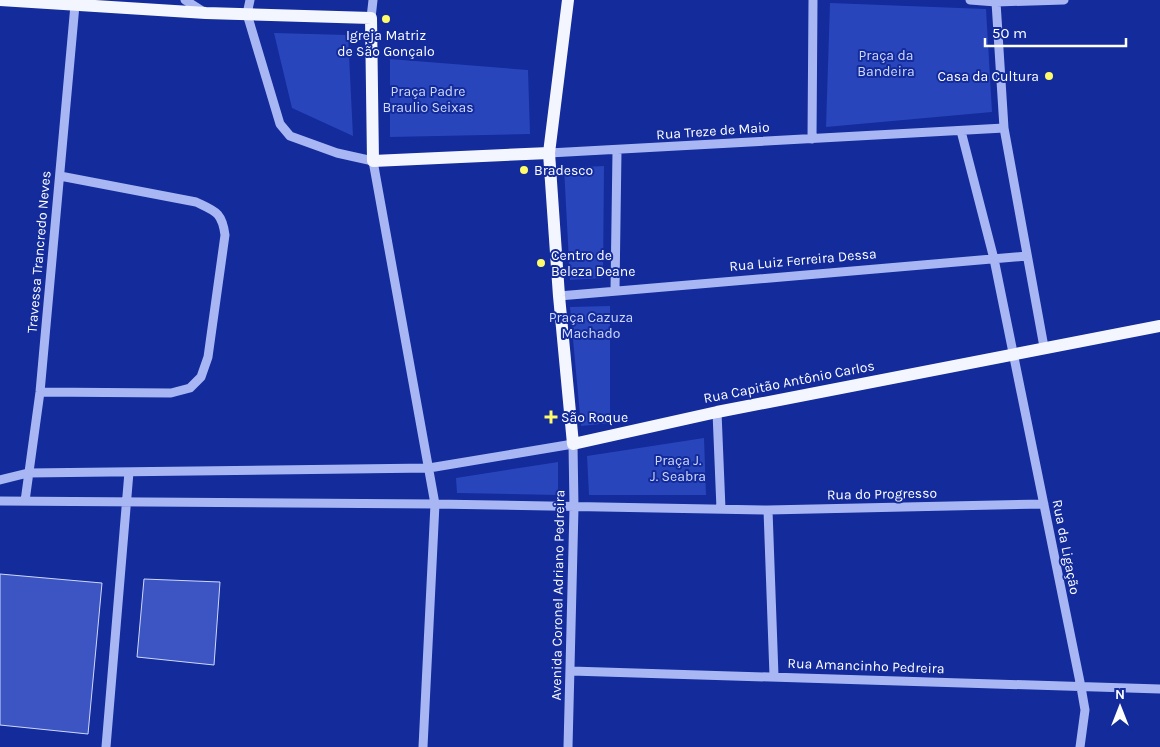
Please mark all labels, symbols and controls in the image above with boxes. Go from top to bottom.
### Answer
marker: Igreja Matriz de São Gonçalo [380,13,392,25]
scale bar [985,15,1126,47]
text: 50 m [992,24,1027,42]
place label: Igreja Matriz de São Gonçalo [337,27,435,60]
park label: Praça da Bandeira [857,47,915,80]
place label: Casa da Cultura [938,68,1039,85]
marker: Casa da Cultura [1043,70,1055,82]
park label: Praça Padre Braulio Seixas [382,83,474,116]
street label: Rua Treze de Maio [656,119,770,143]
place label: Bradesco [534,162,593,179]
marker: Bradesco [518,164,530,176]
street label: Travessa Trancredo Neves [23,170,55,334]
street label: Rua Luiz Ferreira Dessa [729,245,877,275]
place label: Centro de Beleza Deane [551,247,635,280]
marker: Centro de Beleza Deane [535,257,547,269]
park label: Praça Cazuza Machado [549,309,633,342]
street label: Rua Capitão Antônio Carlos [702,357,876,407]
place label: São Roque [561,409,628,426]
marker: São Roque [545,411,557,423]
park label: Praça J. J. Seabra [650,452,706,485]
street label: Rua do Progresso [827,485,937,503]
street label: Avenida Coronel Adriano Pedreira [548,489,568,701]
street label: Rua da Ligação [1048,498,1084,596]
street label: Rua Amancinho Pedreira [787,655,945,677]
north arrow [1095,682,1145,732]
text: N [1115,686,1125,703]

